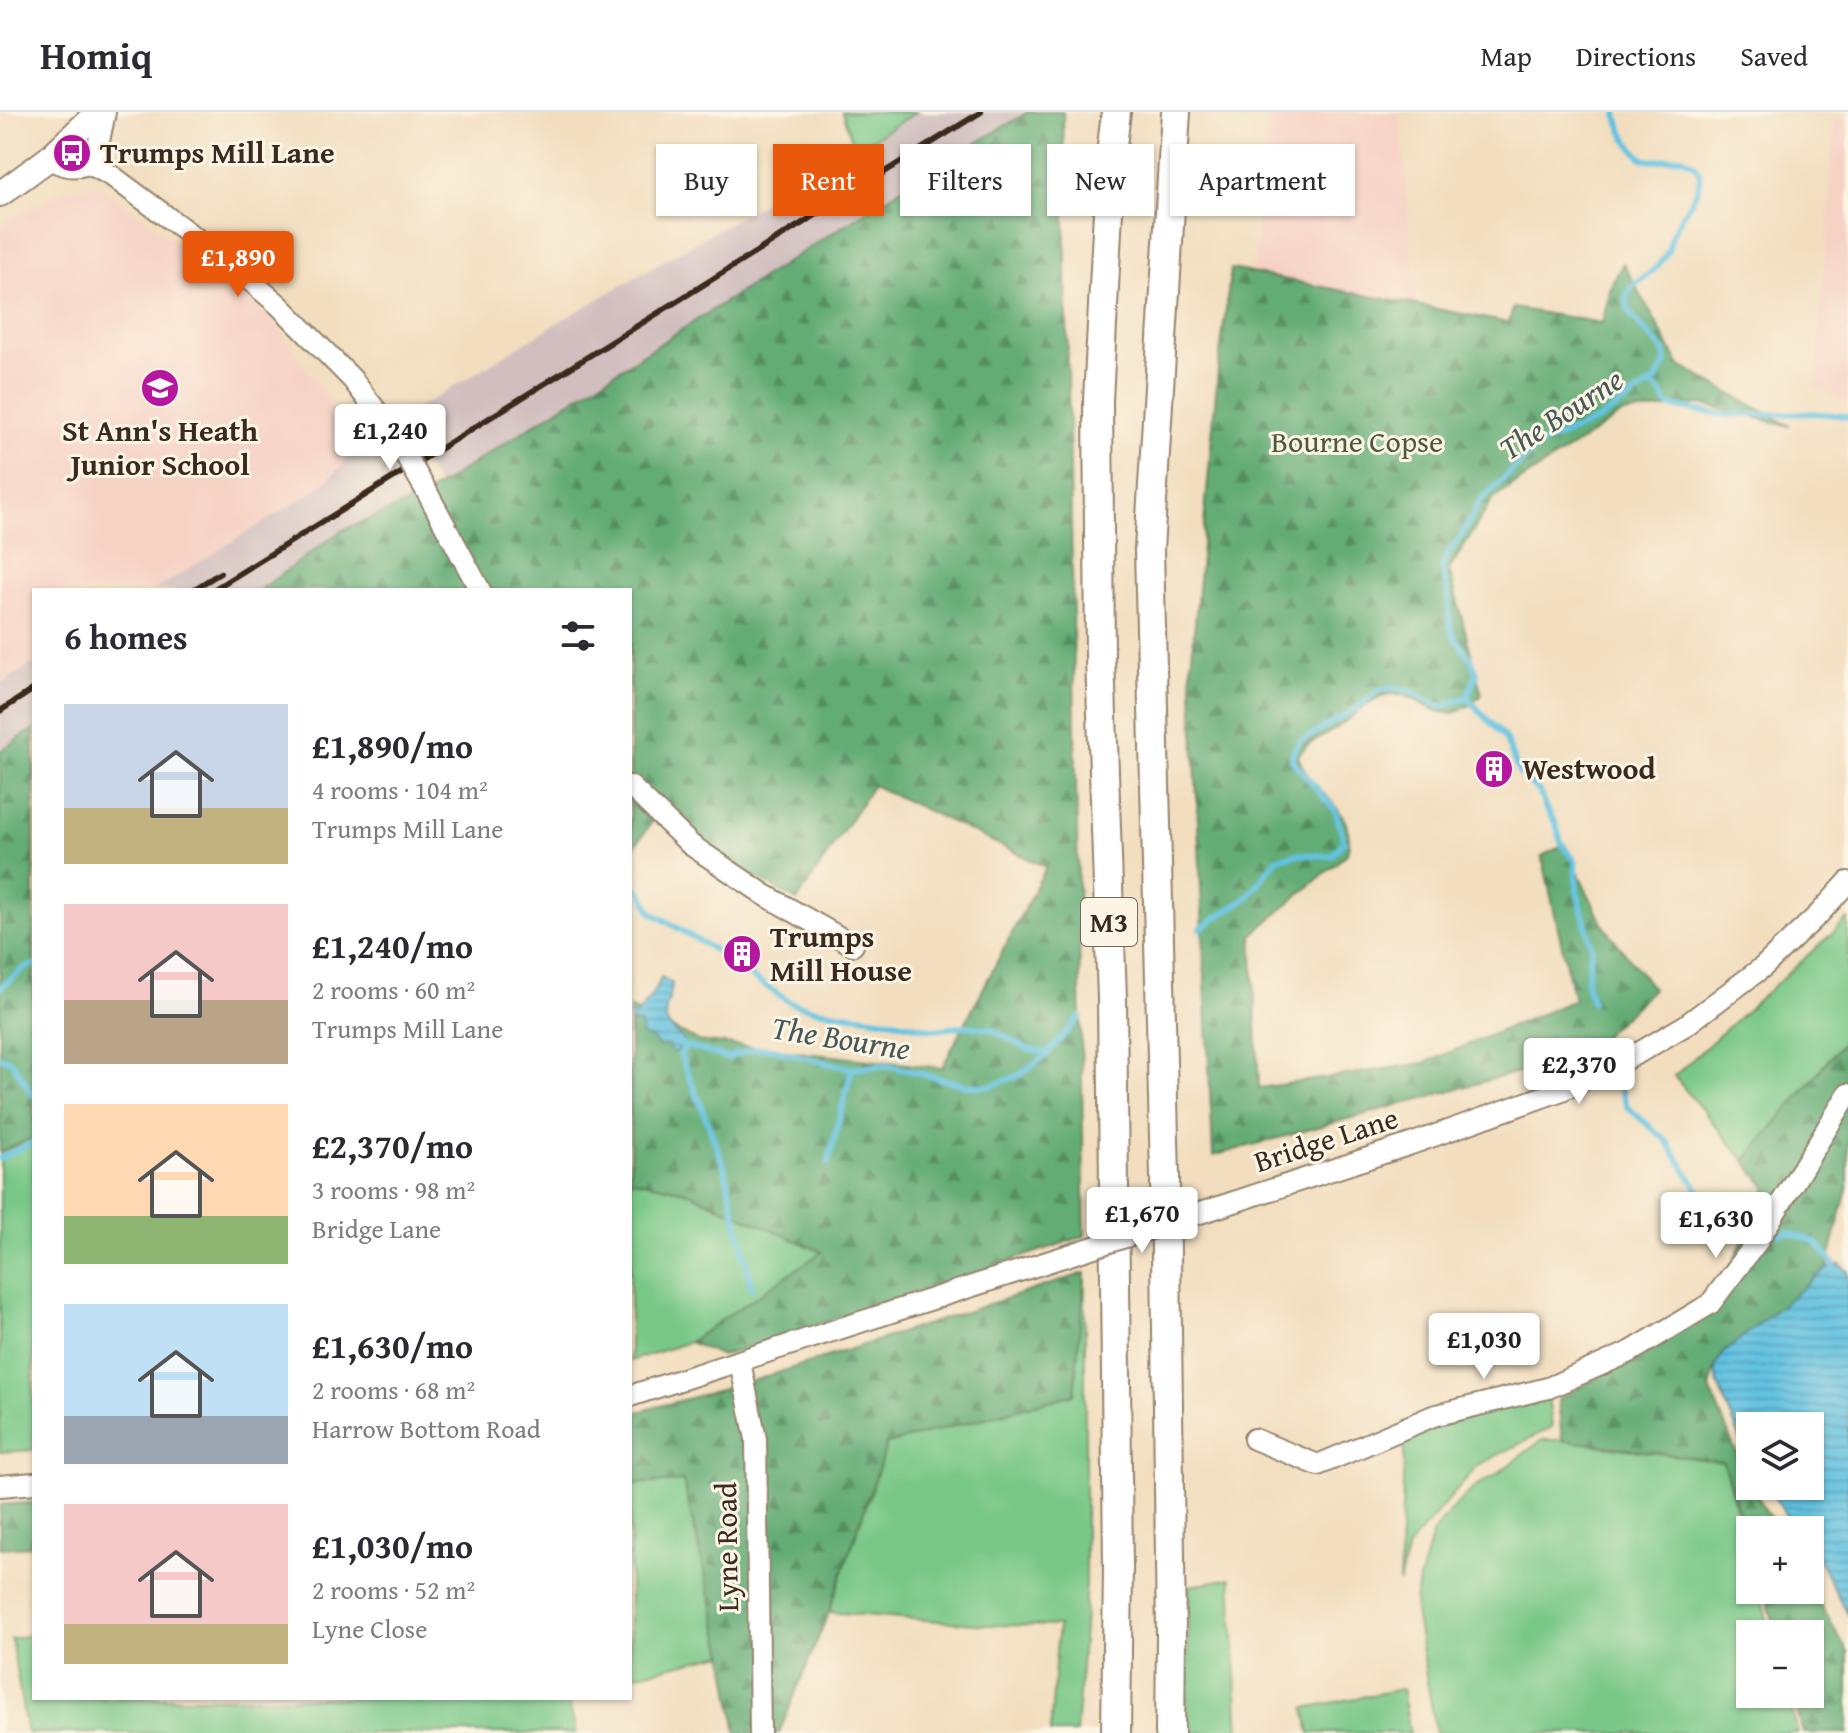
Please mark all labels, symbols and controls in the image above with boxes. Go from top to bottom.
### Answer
text: Homiq [40,27,152,83]
text: Map [1480,35,1532,76]
text: Directions [1576,35,1696,76]
text: Saved [1740,35,1808,76]
place label: Trumps Mill Lane [100,130,335,174]
bus stop icon: Trumps Mill Lane [51,132,93,174]
chip: Buy [656,144,757,216]
chip: Rent [773,144,884,216]
chip: Filters [900,144,1031,216]
chip: New [1047,144,1154,216]
chip: Apartment [1170,144,1355,216]
pin: £1,890 [173,231,303,299]
text: £1,890 [201,237,275,276]
water label: The Bourne [1489,356,1632,471]
school or university icon: St Ann's Heath Junior School [139,367,181,409]
pin: £1,240 [325,404,455,472]
place label: St Ann's Heath Junior School [62,408,258,486]
text: £1,240 [353,410,427,449]
park label: Bourne Copse [1271,419,1443,463]
text: 6 homes [64,612,188,661]
icon: filters [556,614,600,658]
text: £1,890/mo [312,721,473,770]
icon: home [128,736,224,832]
place label: Westwood [1522,746,1656,790]
building icon: Westwood [1473,748,1515,790]
text: 4 rooms · 104 m² [312,770,488,809]
text: Trumps Mill Lane [312,809,503,848]
road number: M3 [1081,898,1137,946]
place label: Trumps Mill House [770,914,912,992]
text: £1,240/mo [312,921,473,970]
building icon: Trumps Mill House [721,933,763,975]
icon: home [128,936,224,1032]
text: 2 rooms · 60 m² [312,970,475,1009]
water label: The Bourne [768,1003,914,1072]
text: Trumps Mill Lane [312,1009,503,1048]
pin: £2,370 [1514,1038,1644,1106]
text: £2,370 [1542,1044,1616,1083]
street label: Bridge Lane [1248,1095,1403,1183]
text: £2,370/mo [312,1121,473,1170]
icon: home [128,1136,224,1232]
text: 3 rooms · 98 m² [312,1170,475,1209]
pin: £1,670 [1077,1187,1207,1255]
pin: £1,630 [1651,1192,1781,1260]
text: £1,670 [1105,1193,1179,1232]
text: £1,630 [1679,1198,1753,1237]
text: Bridge Lane [312,1209,441,1248]
pin: £1,030 [1419,1313,1549,1381]
text: £1,030 [1447,1319,1521,1358]
text: £1,630/mo [312,1321,473,1370]
icon: home [128,1336,224,1432]
text: 2 rooms · 68 m² [312,1370,475,1409]
text: Harrow Bottom Road [312,1409,541,1448]
map controls [1736,1412,1824,1708]
button: layers [1736,1412,1824,1500]
street label: Lyne Road [703,1482,749,1612]
button: + [1736,1516,1824,1604]
text: £1,030/mo [312,1521,473,1570]
icon: home [128,1536,224,1632]
text: 2 rooms · 52 m² [312,1570,475,1609]
text: Lyne Close [312,1609,427,1648]
button: − [1736,1620,1824,1708]

